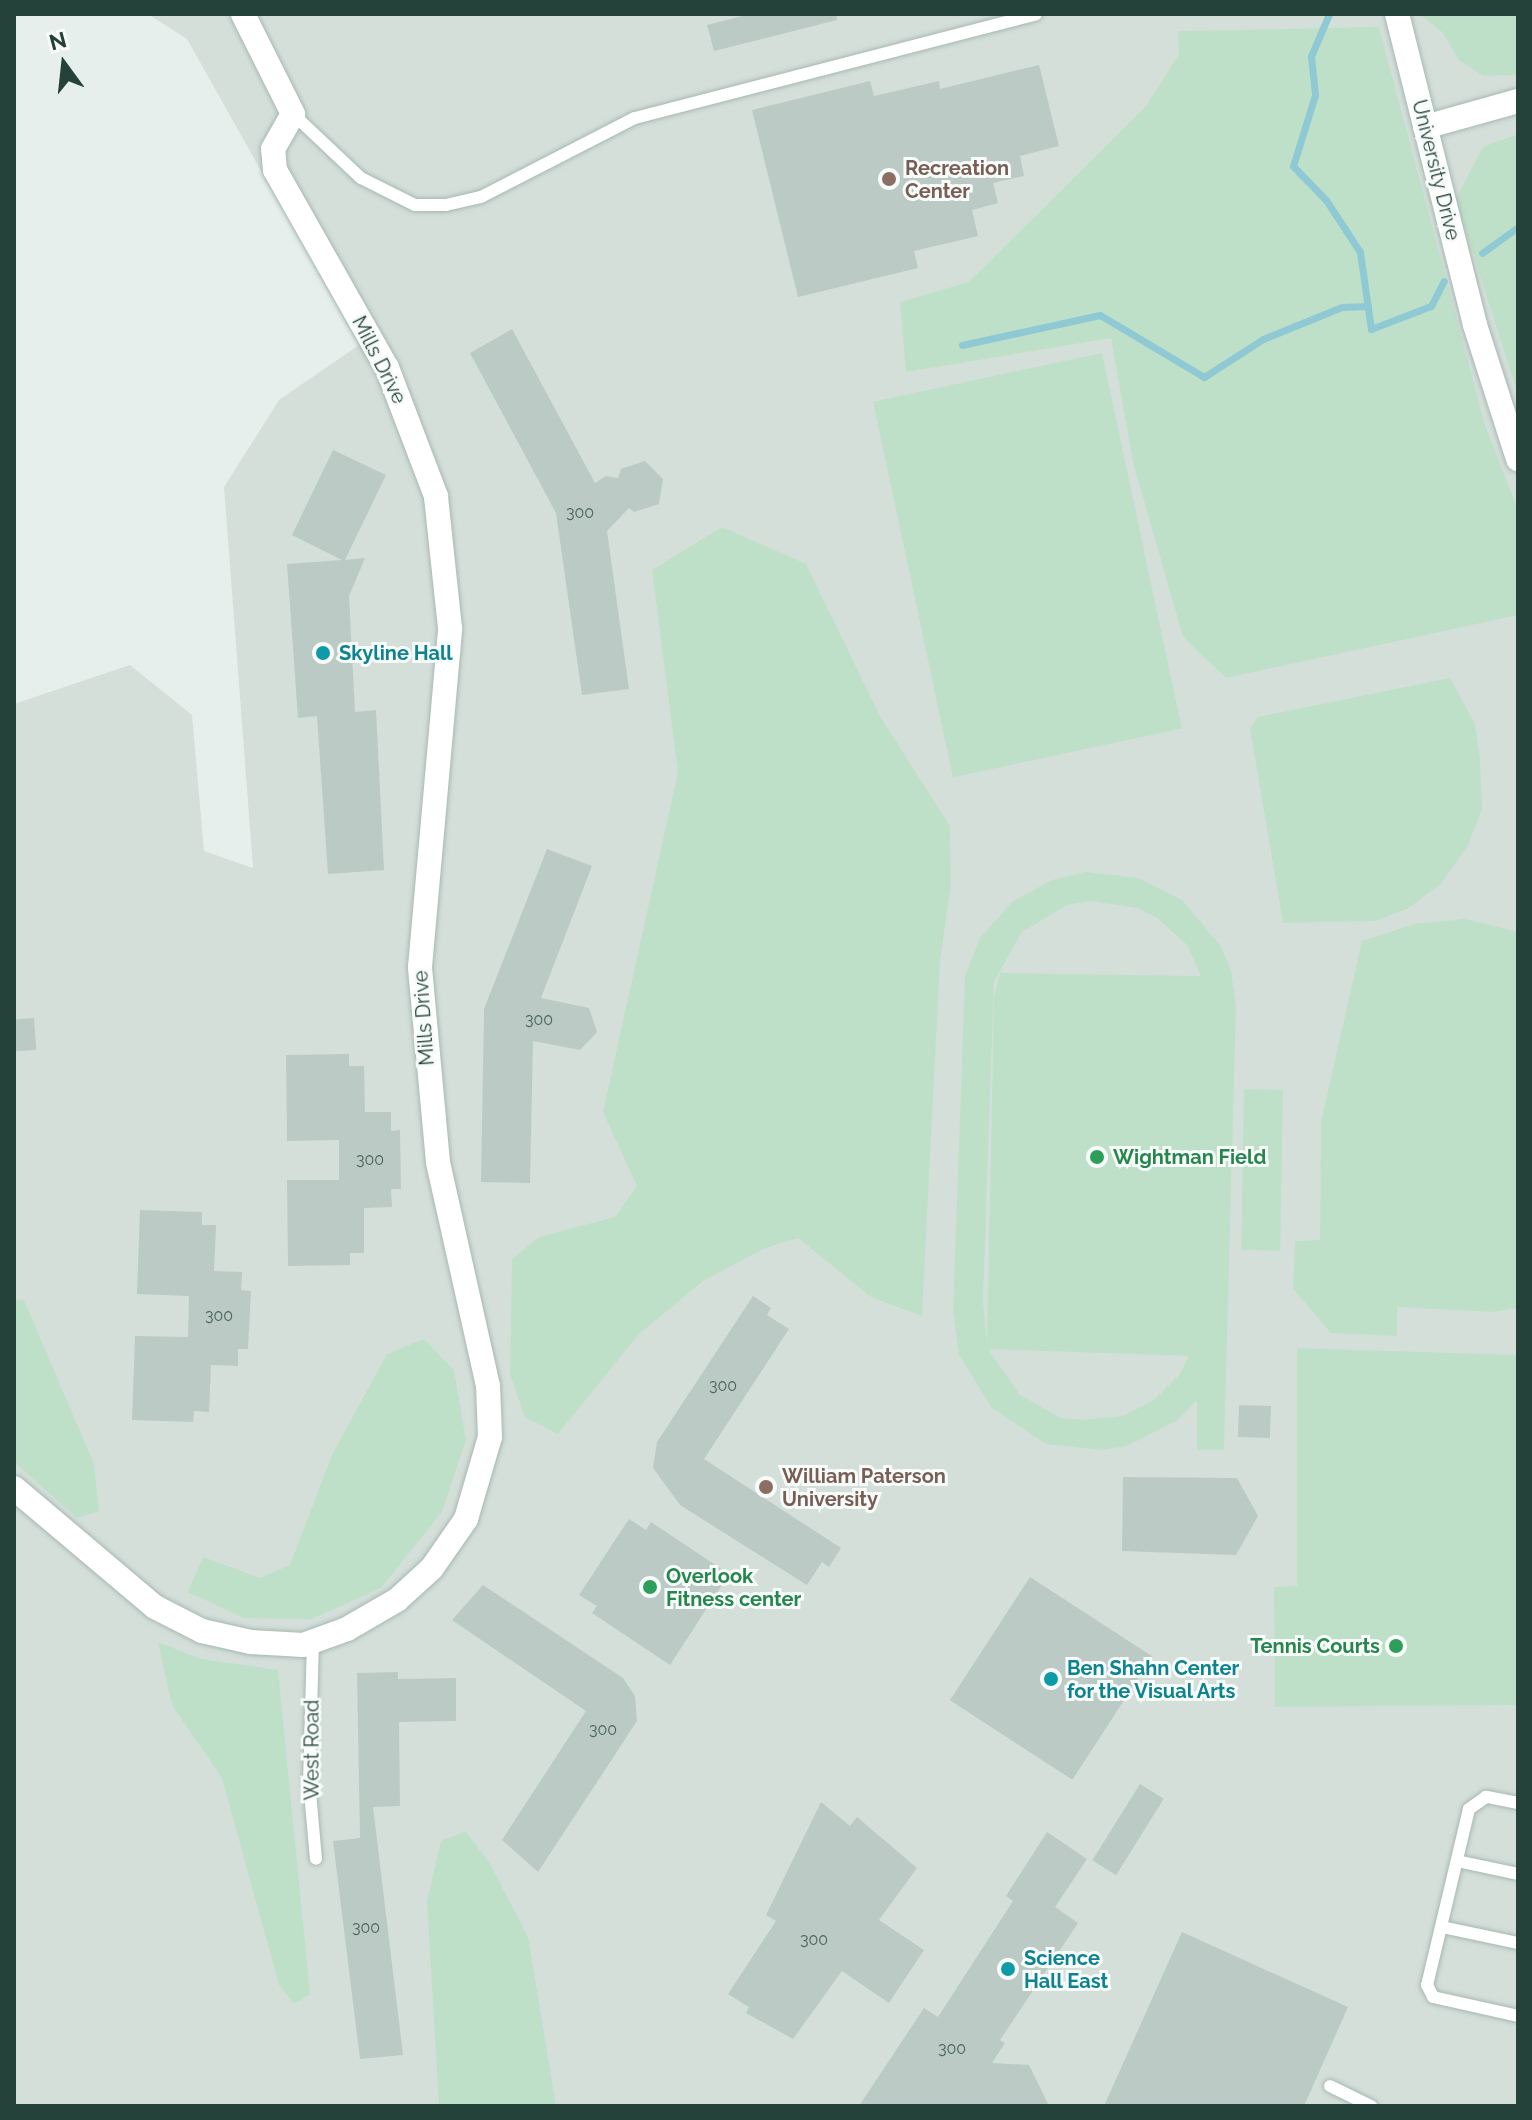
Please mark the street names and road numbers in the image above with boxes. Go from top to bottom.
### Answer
street label: University Drive [1407,97,1465,243]
street label: Mills Drive [347,312,411,408]
street label: Mills Drive [409,970,439,1066]
street label: West Road [300,1700,324,1800]

